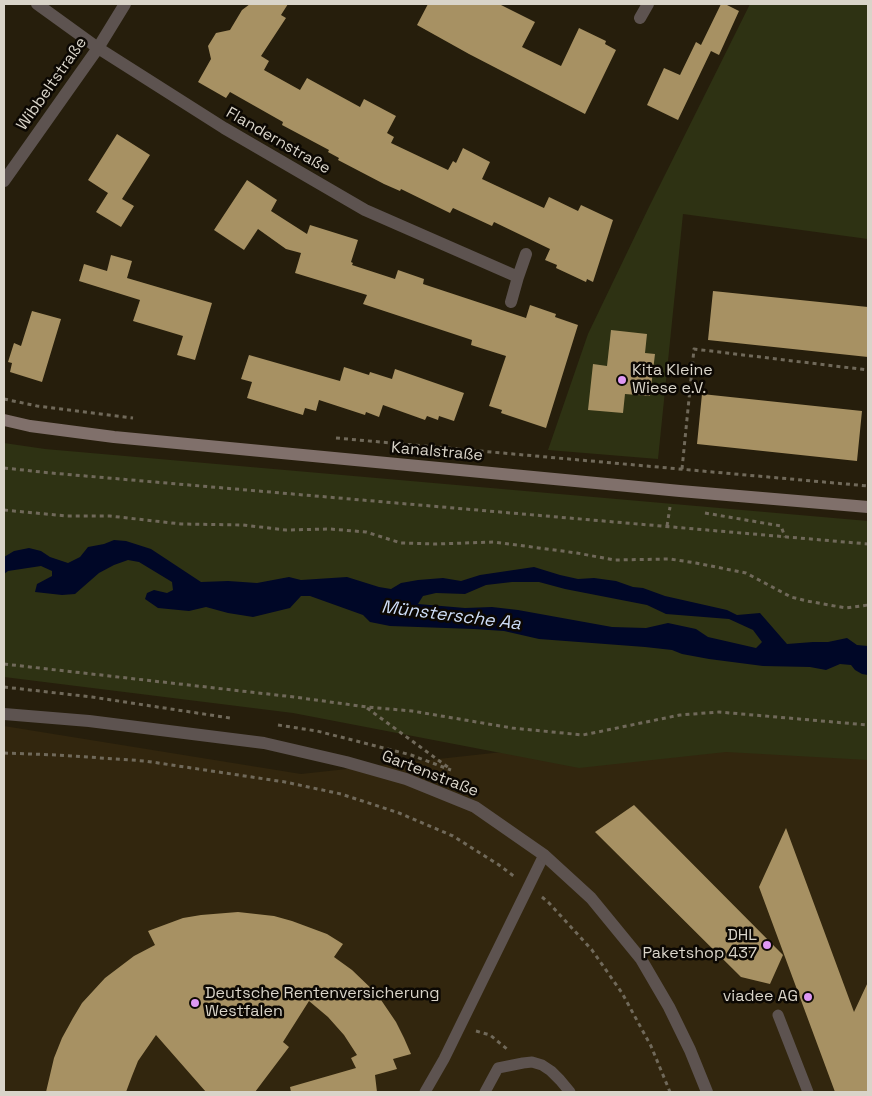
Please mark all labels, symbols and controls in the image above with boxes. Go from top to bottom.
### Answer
street label: Wibbeltstraße [13,34,91,134]
street label: Flandernstraße [222,103,334,179]
place label: Kita Kleine Wiese e.V. [632,361,713,399]
marker: Kita Kleine Wiese e.V. [616,374,628,386]
street label: Kanalstraße [390,438,484,466]
water label: Münstersche Aa [380,597,522,635]
street label: Gartenstraße [379,747,481,801]
place label: DHL Paketshop 437 [642,926,757,964]
marker: DHL Paketshop 437 [761,939,773,951]
place label: Deutsche Rentenversicherung Westfalen [205,984,440,1022]
place label: viadee AG [723,987,798,1007]
marker: viadee AG [802,991,814,1003]
marker: Deutsche Rentenversicherung Westfalen [189,997,201,1009]

